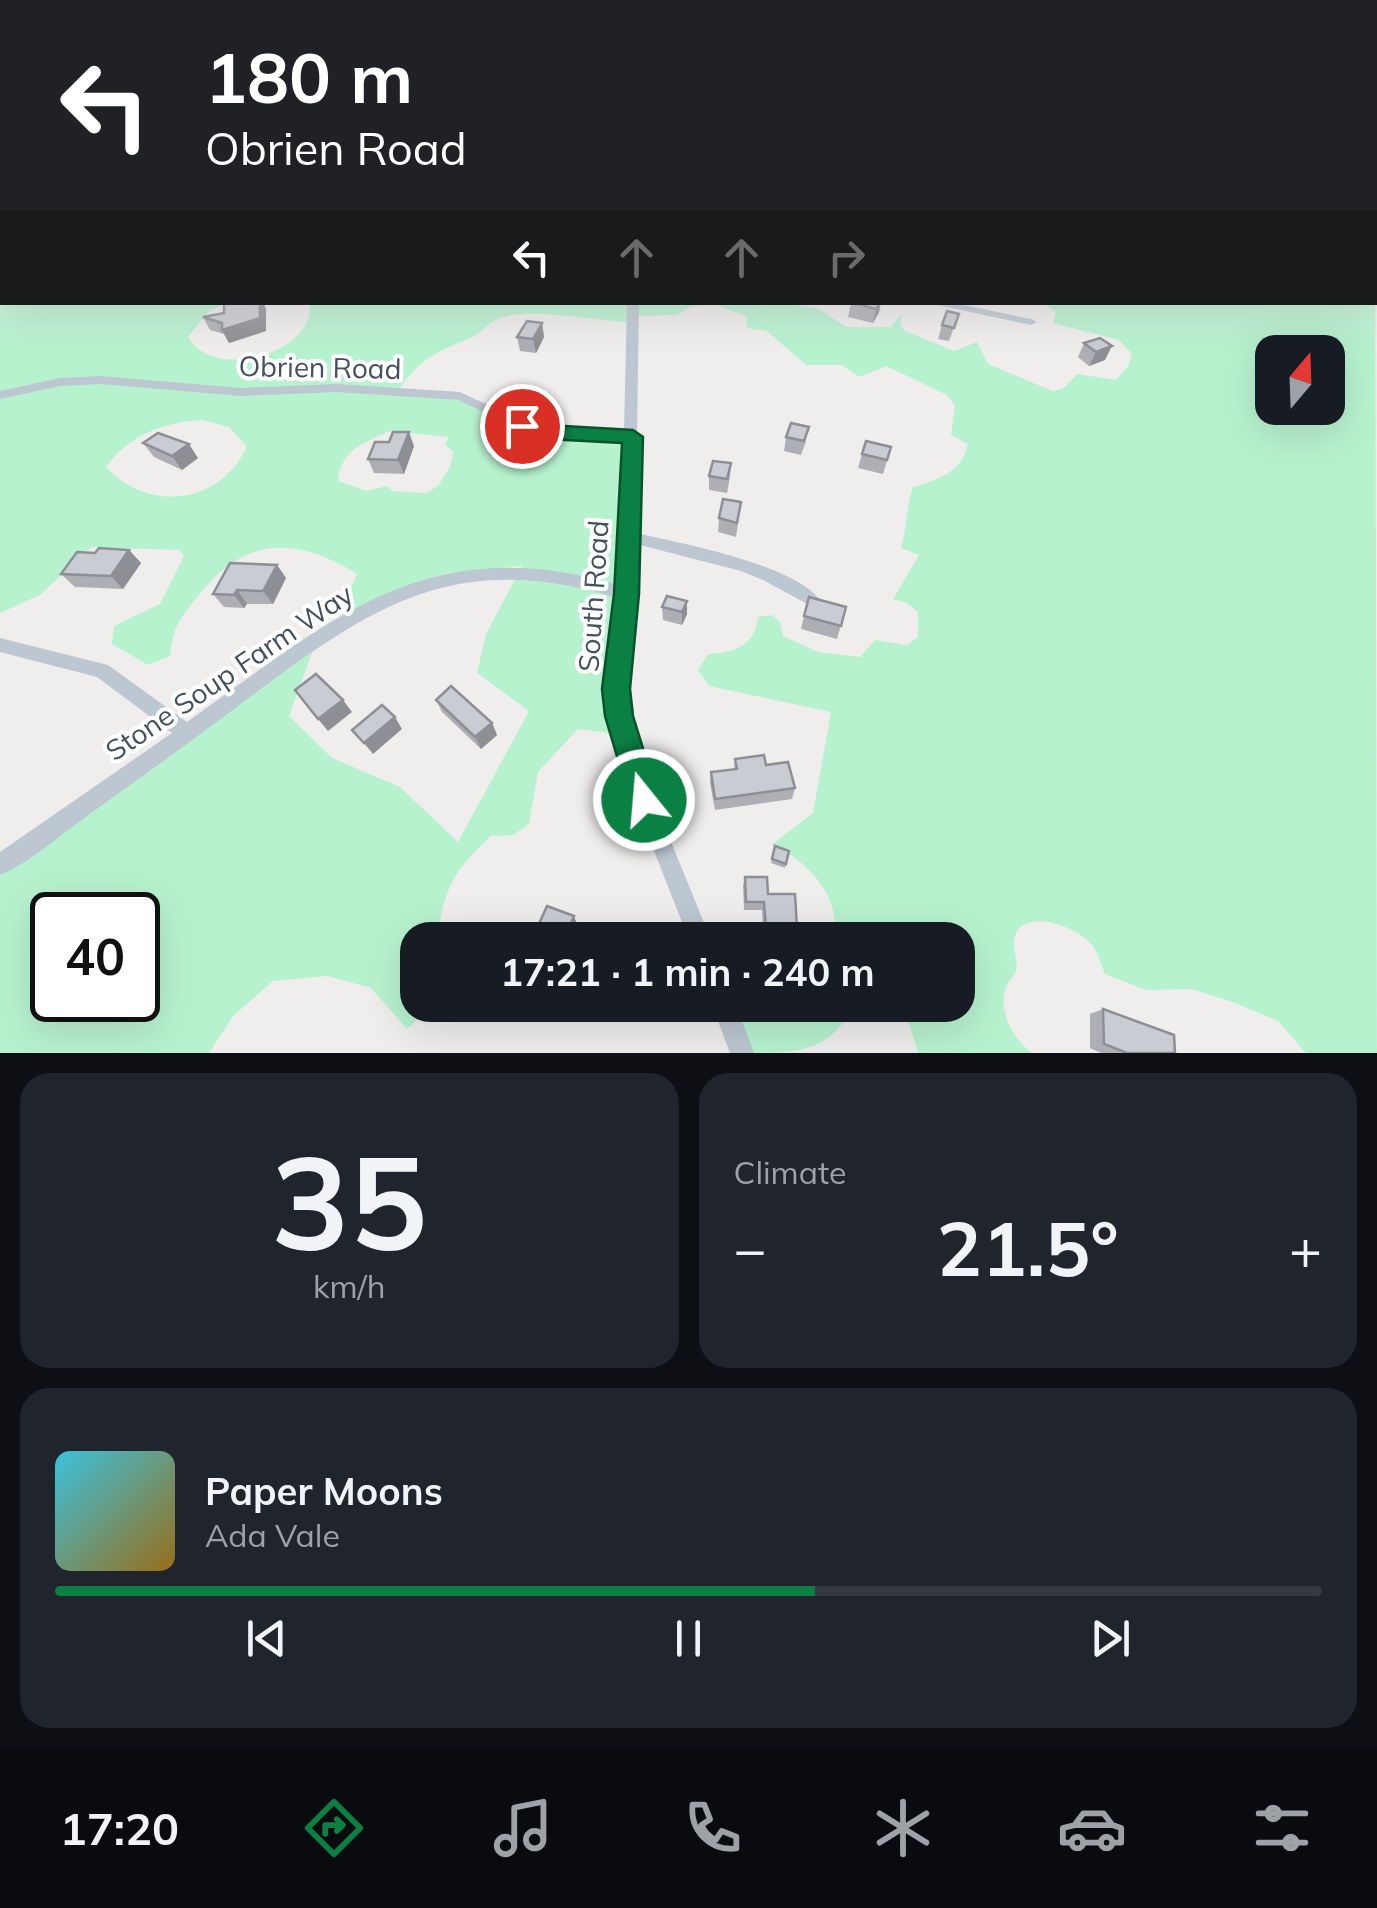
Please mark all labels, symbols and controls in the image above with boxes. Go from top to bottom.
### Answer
text: 180 m [205,33,413,121]
icon: left [40,40,170,170]
text: Obrien Road [205,120,467,176]
icon: left [504,230,559,285]
icon: ahead [609,230,664,285]
icon: ahead [714,230,769,285]
icon: right [819,230,874,285]
north arrow [1255,335,1345,425]
map controls [1255,335,1345,425]
street label: Obrien Road [238,348,402,386]
pin [480,384,565,469]
icon: arrive [495,399,550,454]
street label: South Road [570,519,616,673]
street label: Stone Soup Farm Way [99,576,359,768]
position arrow [592,748,696,852]
speed limit sign: 40 [30,892,160,1022]
text: 17:21 · 1 min · 240 m [500,948,875,996]
text: 35 [271,1119,427,1283]
text: Climate [734,1152,846,1192]
text: 21.5° [937,1201,1119,1295]
text: − [734,1214,767,1283]
text: + [1289,1214,1322,1283]
text: km/h [313,1266,385,1306]
text: Paper Moons [205,1467,443,1515]
text: Ada Vale [205,1515,340,1555]
icon: previous [239,1611,294,1666]
icon: pause [661,1611,716,1666]
icon: next [1083,1611,1138,1666]
icon: directions [299,1793,369,1863]
icon: music [488,1793,558,1863]
icon: phone [678,1793,748,1863]
icon: climate [868,1793,938,1863]
icon: car [1057,1793,1127,1863]
icon: filters [1247,1793,1317,1863]
text: 17:20 [60,1800,179,1856]

